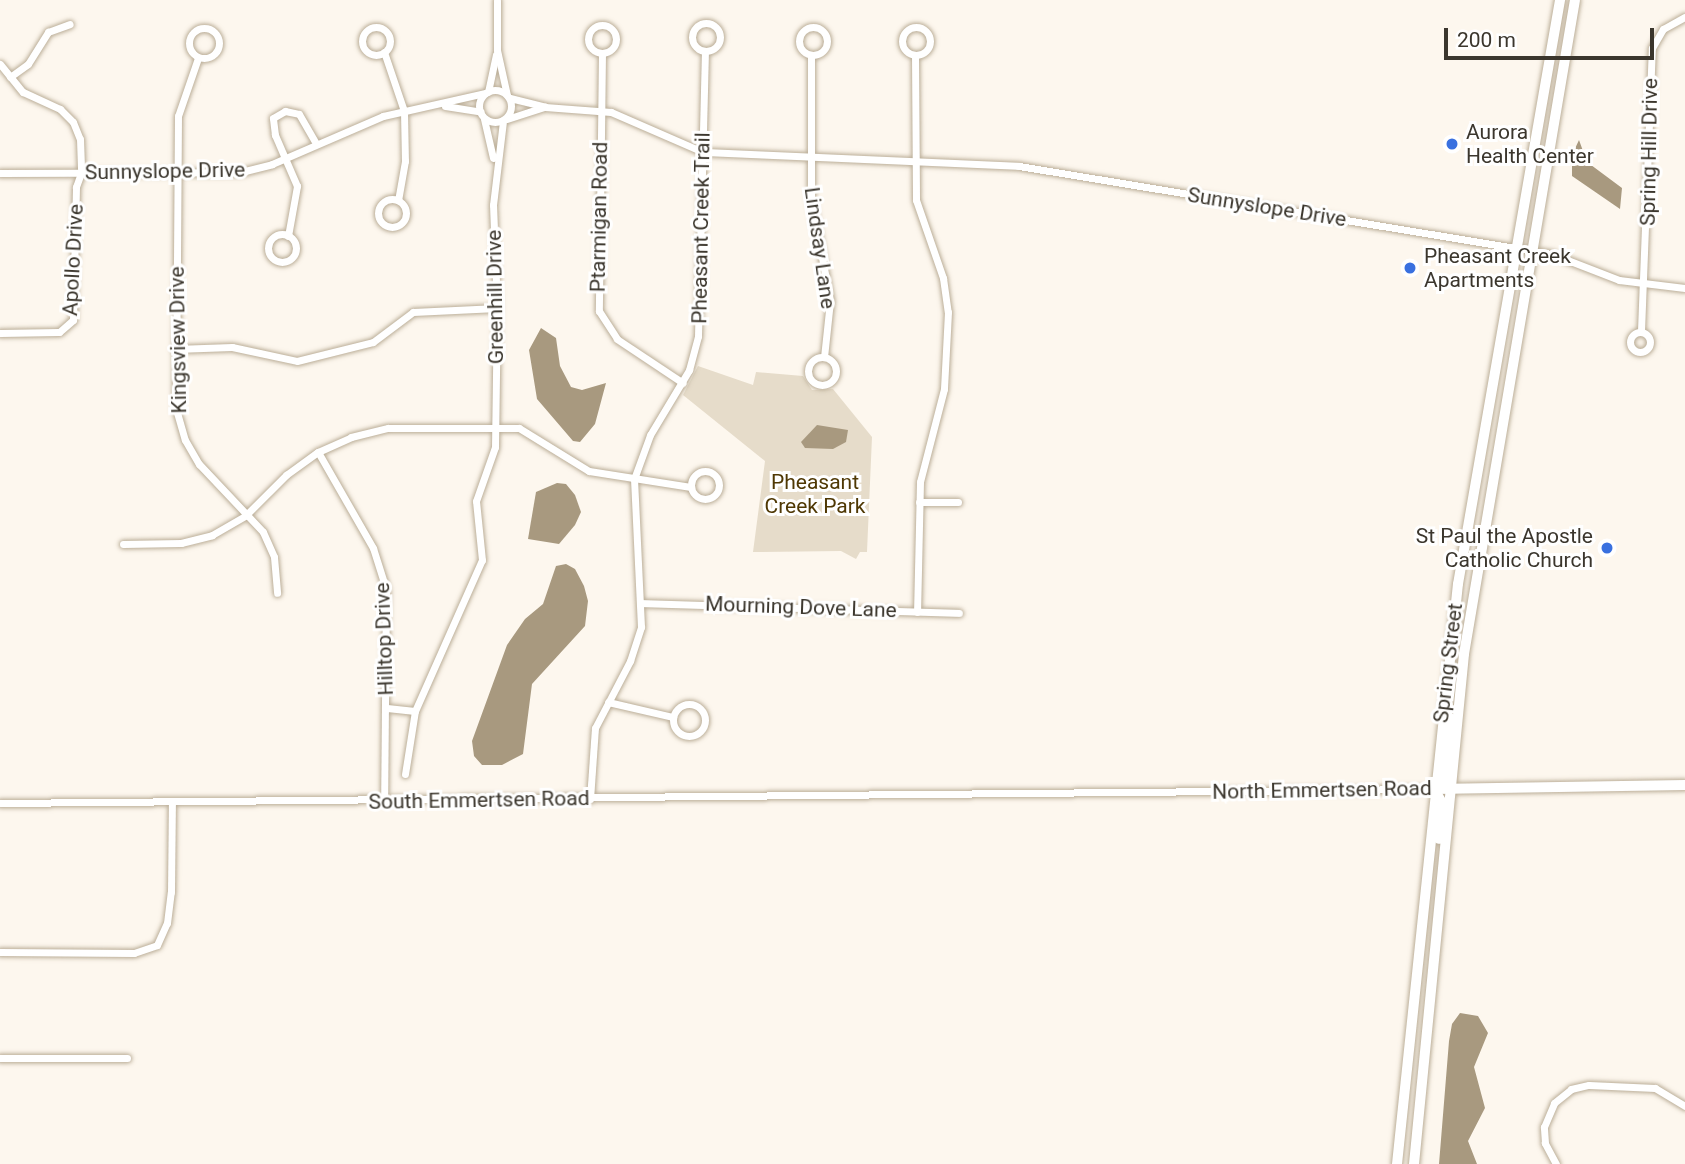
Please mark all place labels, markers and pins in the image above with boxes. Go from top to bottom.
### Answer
place label: Aurora Health Center [1466,119,1594,169]
marker: Aurora Health Center [1444,136,1460,152]
place label: Pheasant Creek Apartments [1424,243,1571,293]
marker: Pheasant Creek Apartments [1402,260,1418,276]
place label: St Paul the Apostle Catholic Church [1416,523,1593,573]
marker: St Paul the Apostle Catholic Church [1599,540,1615,556]

